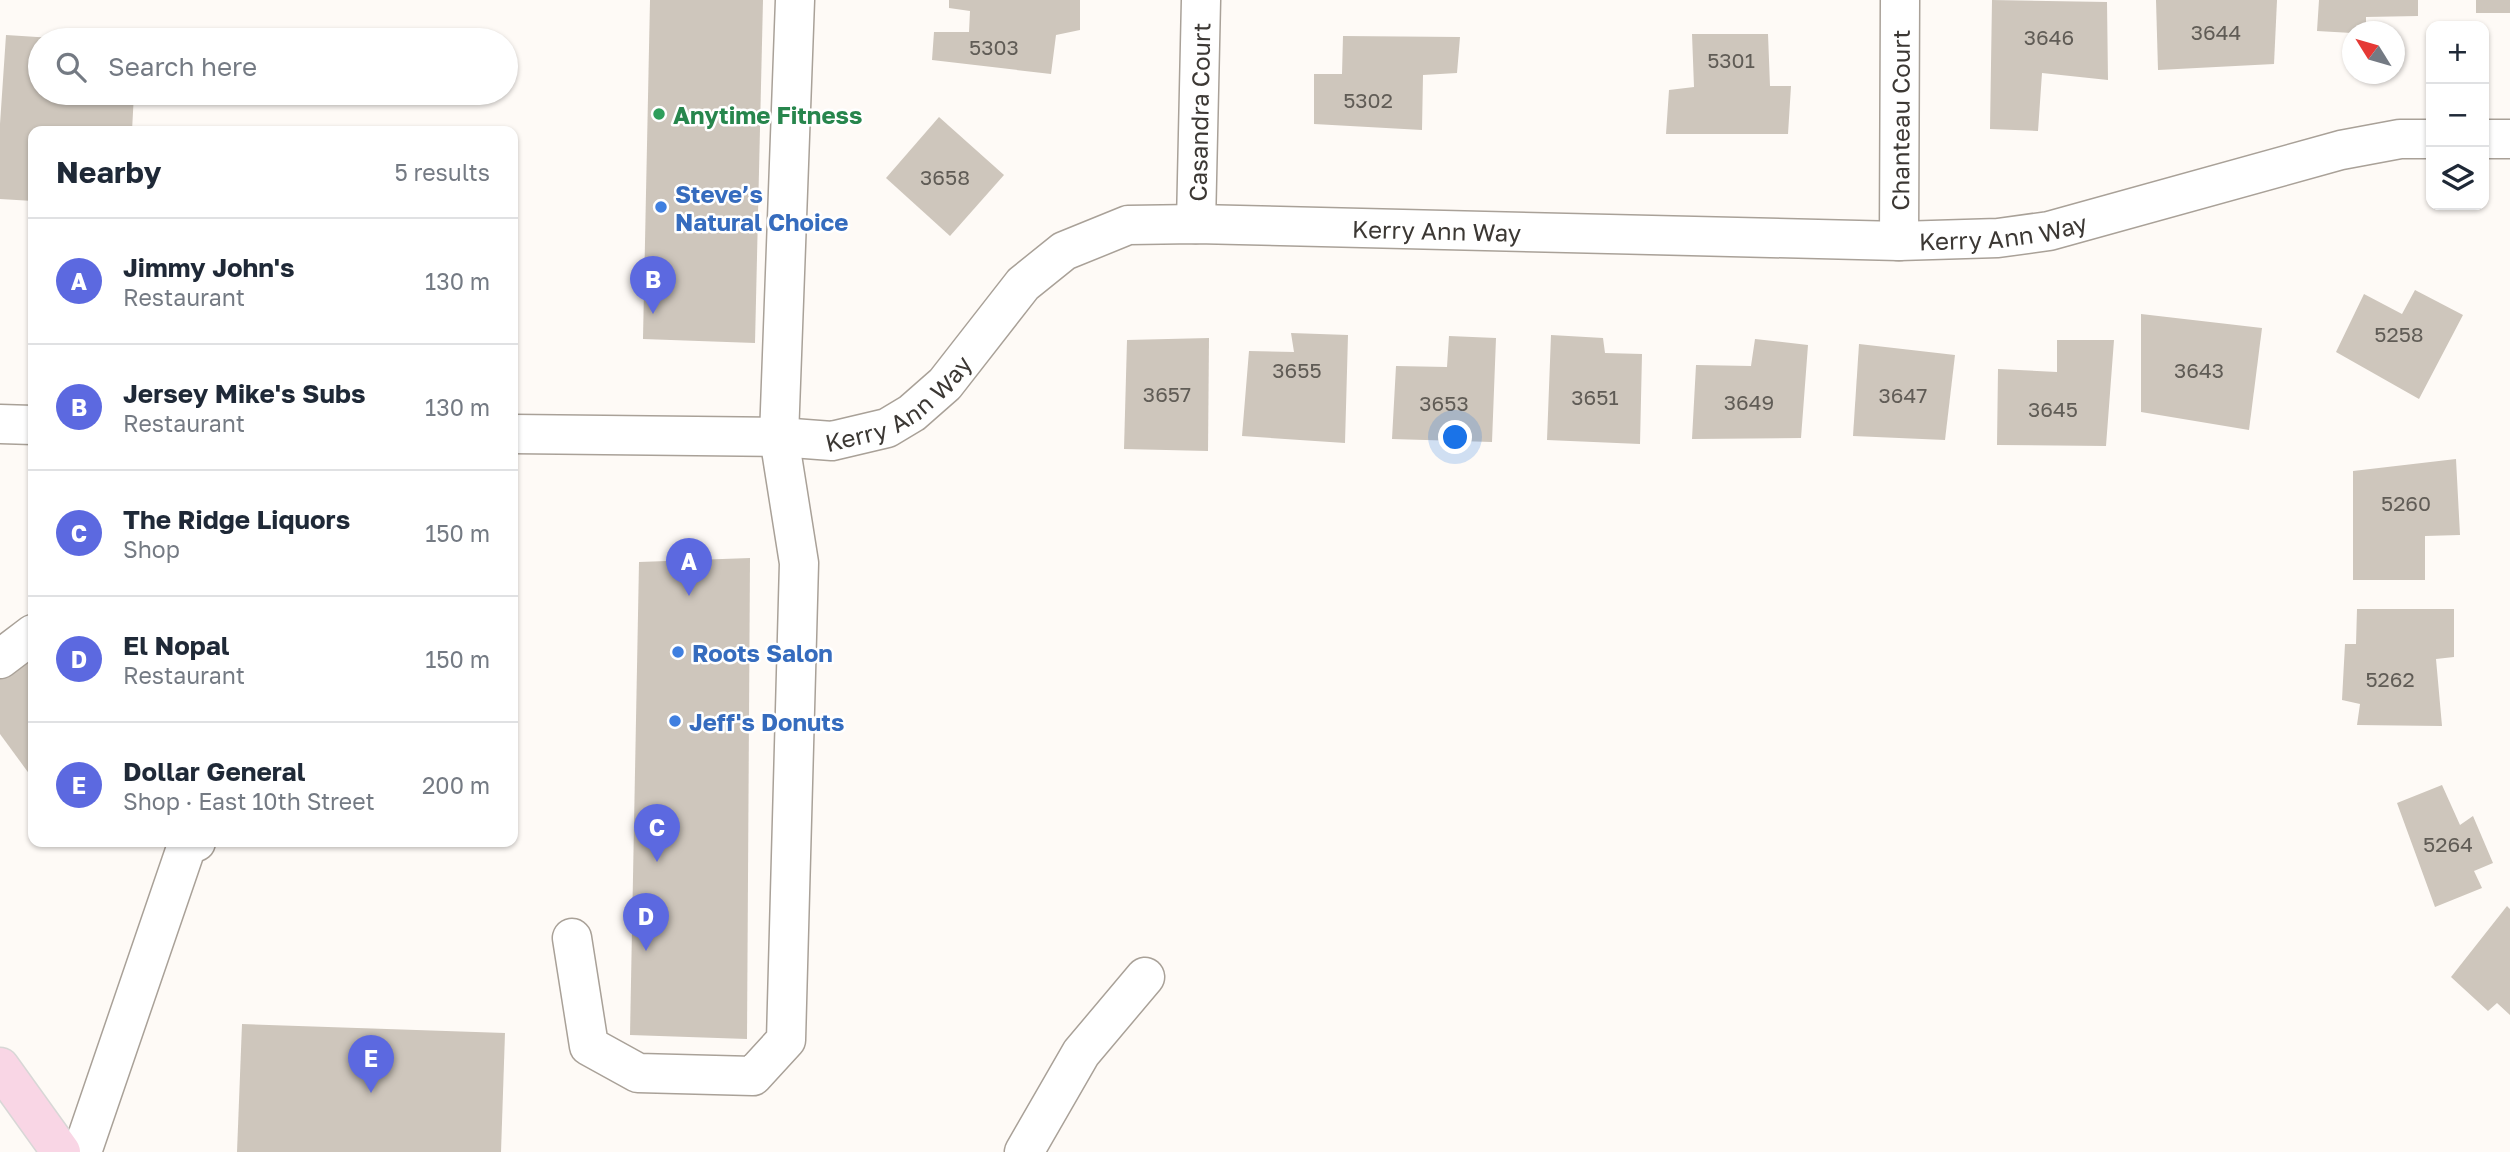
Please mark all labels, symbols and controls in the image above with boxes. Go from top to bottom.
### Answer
house number: 3644 [2191,19,2241,45]
north arrow [2342,21,2405,84]
map controls [2426,21,2489,210]
button: + [2426,21,2489,84]
street label: Casandra Court [1182,22,1215,202]
house number: 3646 [2024,24,2074,50]
search box [28,28,518,105]
street label: Chanteau Court [1885,29,1914,211]
house number: 5303 [969,34,1019,60]
house number: 5301 [1707,47,1755,73]
icon: search [52,48,90,86]
text: Search here [108,51,257,82]
button: − [2426,84,2489,147]
house number: 5302 [1343,87,1393,113]
place label: Anytime Fitness [673,100,862,129]
marker: Anytime Fitness [651,106,667,122]
button: layers [2426,147,2489,210]
text: Nearby [56,154,161,190]
text: 5 results [394,158,490,186]
house number: 3658 [920,164,970,190]
place label: Steve’s Natural Choice [675,179,849,236]
marker: Steve’s Natural Choice [653,199,669,215]
street label: Kerry Ann Way [1918,207,2090,255]
street label: Kerry Ann Way [1352,213,1522,246]
text: Jimmy John's [123,252,295,283]
pin: B [630,256,676,314]
text: A [71,267,87,295]
text: 130 m [425,267,490,295]
text: Restaurant [123,283,245,311]
house number: 5258 [2374,321,2424,347]
street label: Kerry Ann Way [822,349,977,457]
house number: 3655 [1272,357,1322,383]
house number: 3643 [2174,357,2224,383]
text: Jersey Mike's Subs [123,378,365,409]
house number: 3657 [1143,381,1191,407]
house number: 3647 [1879,382,1927,408]
house number: 3651 [1571,384,1619,410]
house number: 3649 [1724,389,1774,415]
house number: 3653 [1419,390,1469,416]
text: B [71,393,87,421]
text: 130 m [425,393,490,421]
house number: 3645 [2028,396,2078,422]
text: Restaurant [123,409,245,437]
your location [1438,420,1472,454]
house number: 5260 [2381,490,2431,516]
text: The Ridge Liquors [123,504,350,535]
text: C [71,519,87,547]
text: 150 m [425,519,490,547]
text: Shop [123,535,180,563]
pin: A [666,538,712,596]
text: El Nopal [123,630,230,661]
place label: Roots Salon [692,638,833,667]
marker: Roots Salon [670,644,686,660]
text: D [71,645,87,673]
text: 150 m [425,645,490,673]
text: Restaurant [123,661,245,689]
house number: 5262 [2365,666,2415,692]
place label: Jeff's Donuts [689,707,844,736]
marker: Jeff's Donuts [667,713,683,729]
text: Dollar General [123,756,305,787]
text: E [72,771,86,799]
text: 200 m [422,771,490,799]
text: Shop · East 10th Street [123,787,375,815]
pin: C [634,804,680,862]
house number: 5264 [2423,831,2473,857]
pin: D [623,893,669,951]
pin: E [348,1035,394,1093]

